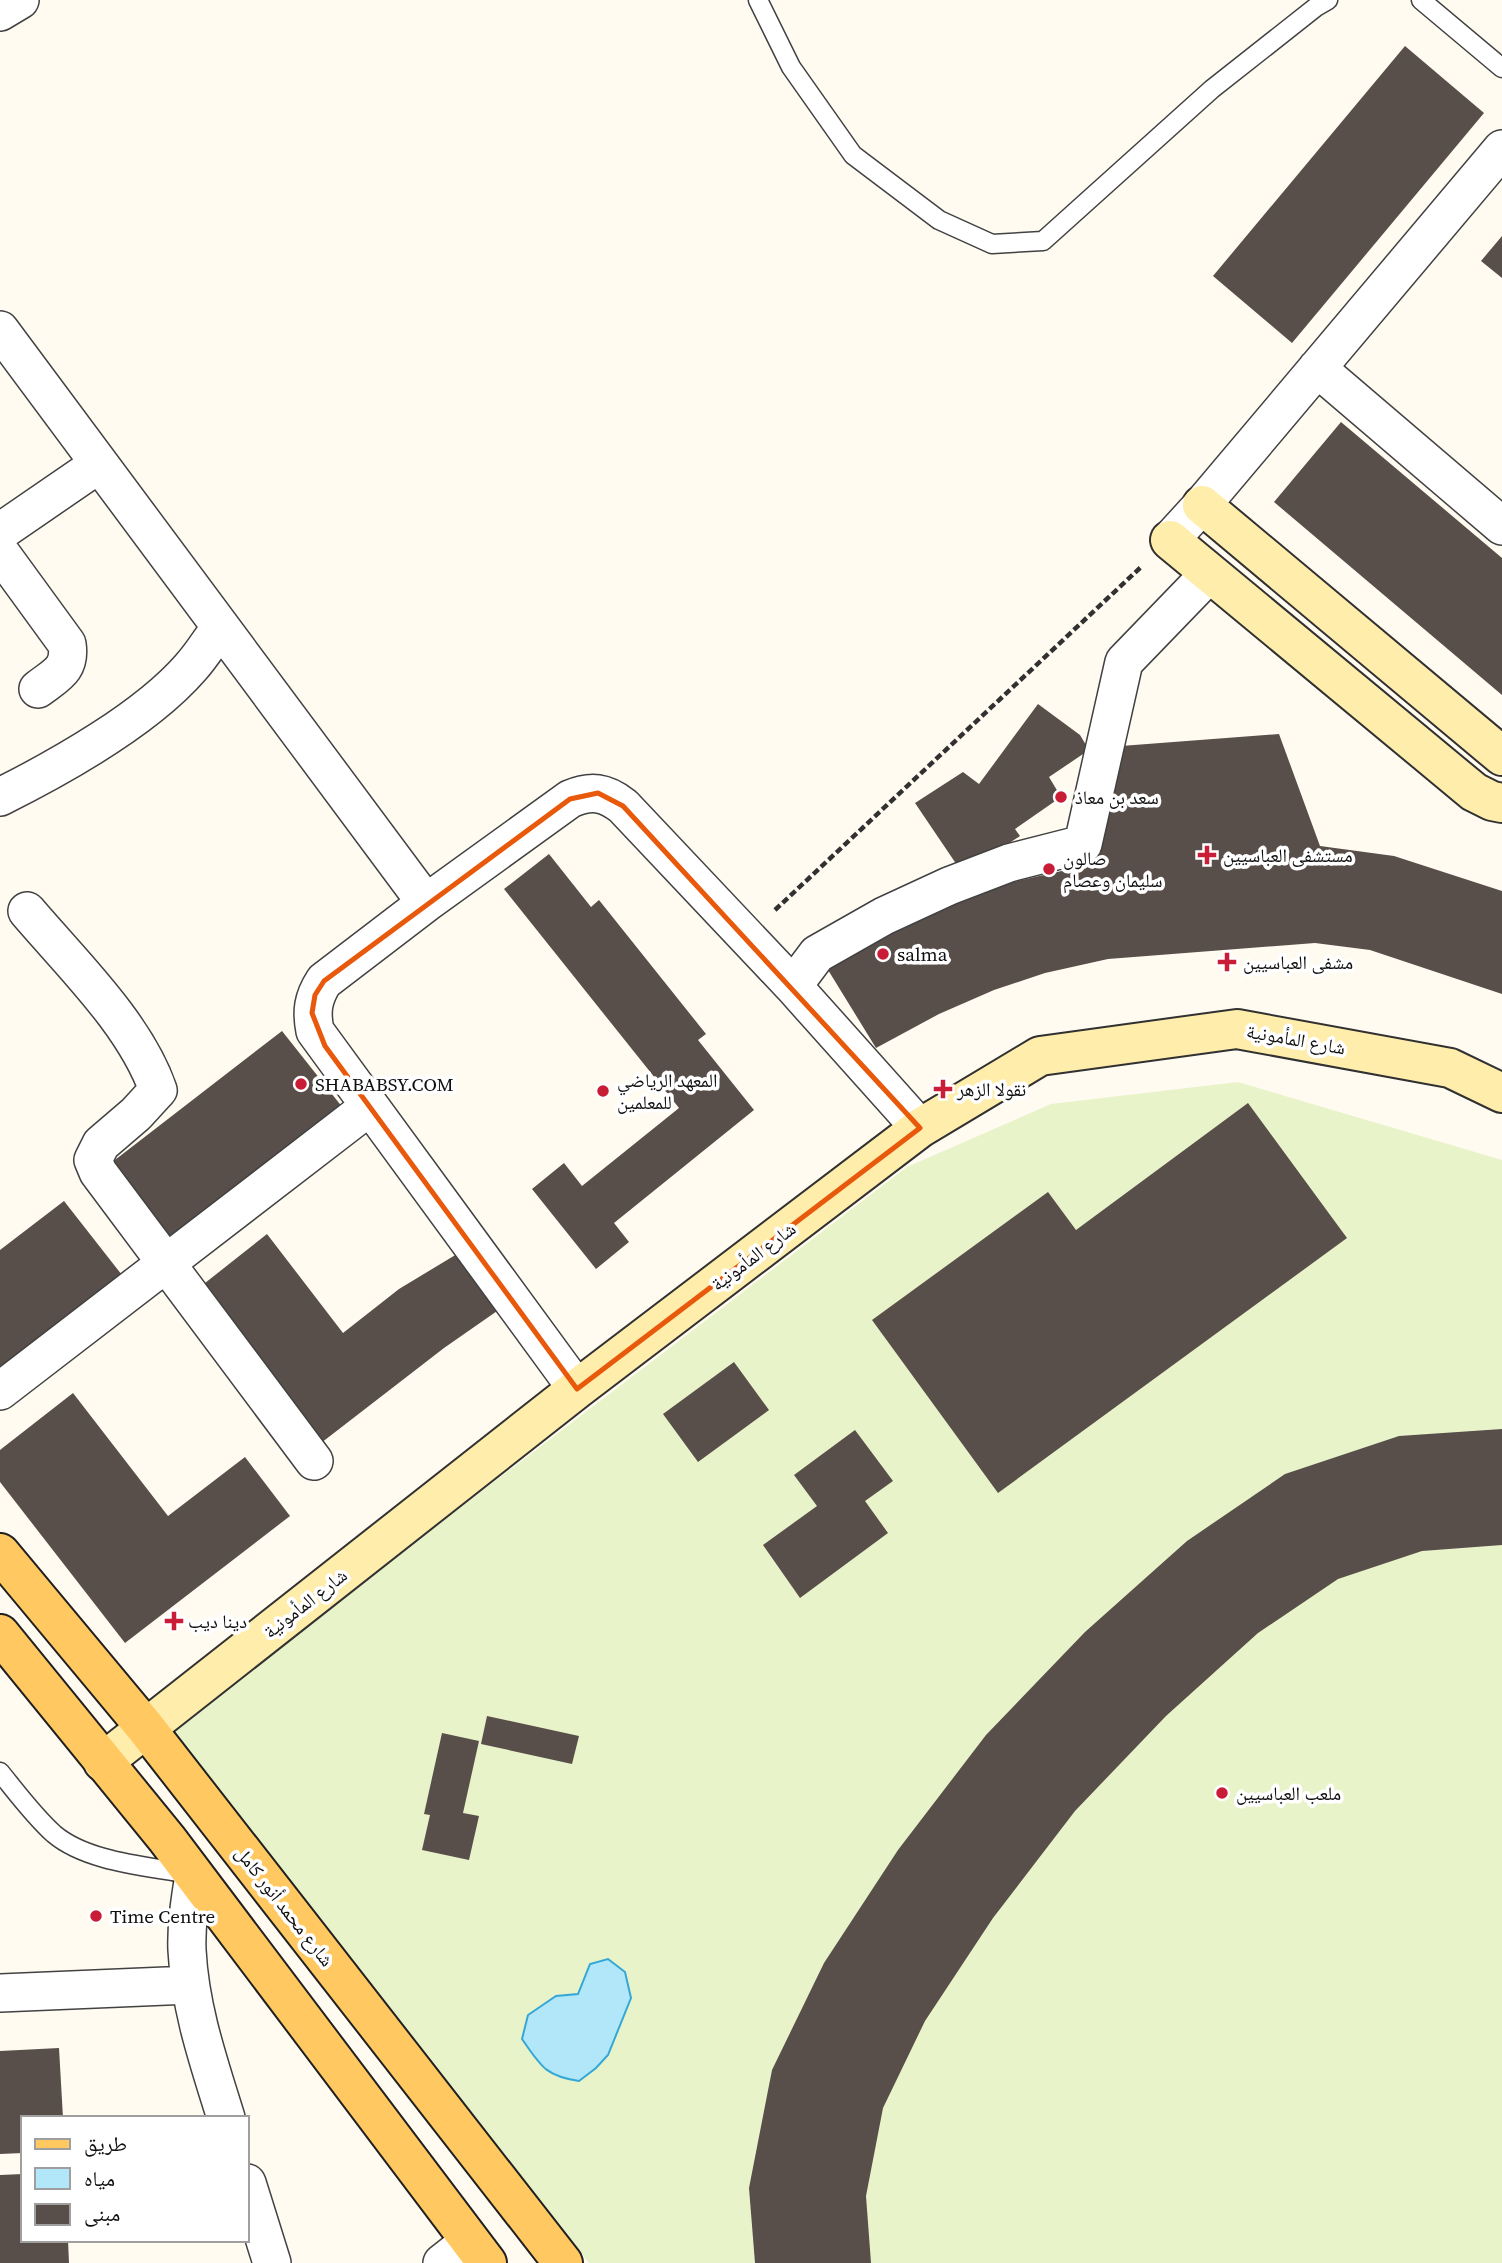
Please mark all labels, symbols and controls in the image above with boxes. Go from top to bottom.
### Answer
place label: سعد بن معاذ [1075,784,1159,810]
marker: سعد بن معاذ [1053,789,1069,805]
place label: مستشفى العباسيين [1223,842,1353,868]
place label: صالون سليمان وعصام [1063,845,1163,894]
marker: مستشفى العباسيين [1197,845,1217,865]
marker: صالون سليمان وعصام [1041,861,1057,877]
place label: salma [897,941,948,967]
marker: salma [875,946,891,962]
place label: مشفى العباسيين [1243,949,1353,975]
marker: مشفى العباسيين [1217,952,1237,972]
street label: شارع المأمونية [1245,1018,1347,1060]
place label: المعهد الرياضي للمعلمين [617,1067,717,1115]
place label: SHABABSY.COM [315,1071,454,1097]
marker: SHABABSY.COM [293,1076,309,1092]
place label: نقولا الزهر [956,1076,1026,1102]
marker: نقولا الزهر [935,1081,951,1097]
marker: المعهد الرياضي للمعلمين [595,1083,611,1099]
street label: شارع المأمونية [705,1216,801,1296]
street label: شارع المأمونية [258,1562,352,1644]
place label: دينا ديب [188,1608,247,1634]
marker: دينا ديب [166,1613,182,1629]
place label: ملعب العباسيين [1236,1780,1341,1806]
marker: ملعب العباسيين [1214,1785,1230,1801]
street label: شارع محمد أنور كامل [230,1840,340,1972]
place label: Time Centre [110,1903,215,1929]
marker: Time Centre [88,1908,104,1924]
legend [21,2116,248,2242]
text: طريق [84,2129,127,2158]
text: مياه [84,2164,115,2193]
text: مبنى [84,2199,120,2228]

